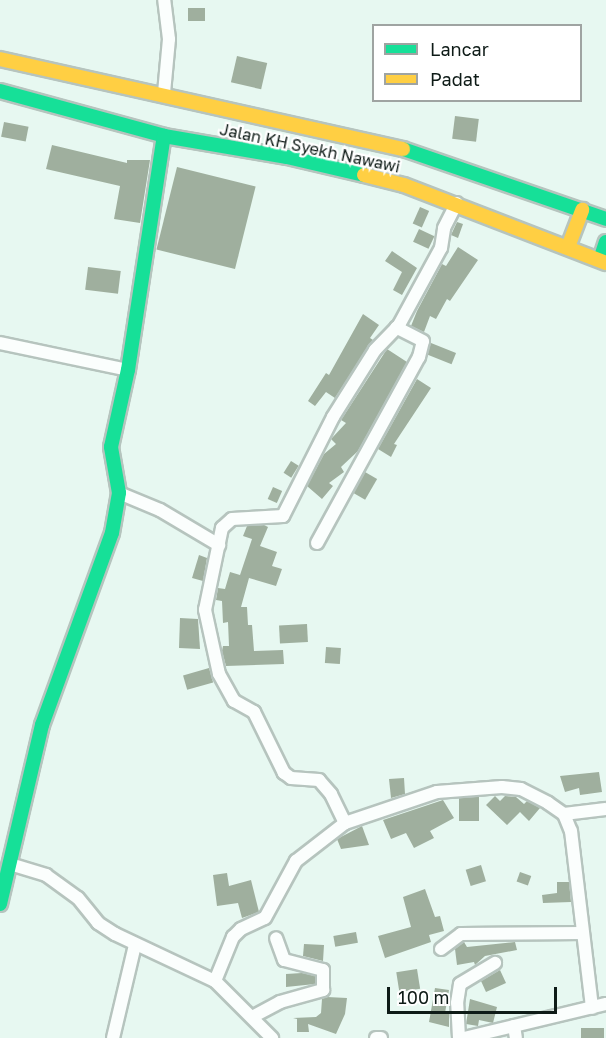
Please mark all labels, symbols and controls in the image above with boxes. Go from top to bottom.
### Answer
legend [372,24,582,102]
text: Lancar [430,38,489,60]
text: Padat [430,68,480,90]
street label: Jalan KH Syekh Nawawi [218,120,402,176]
scale bar [390,975,560,1013]
text: 100 m [398,986,449,1008]

